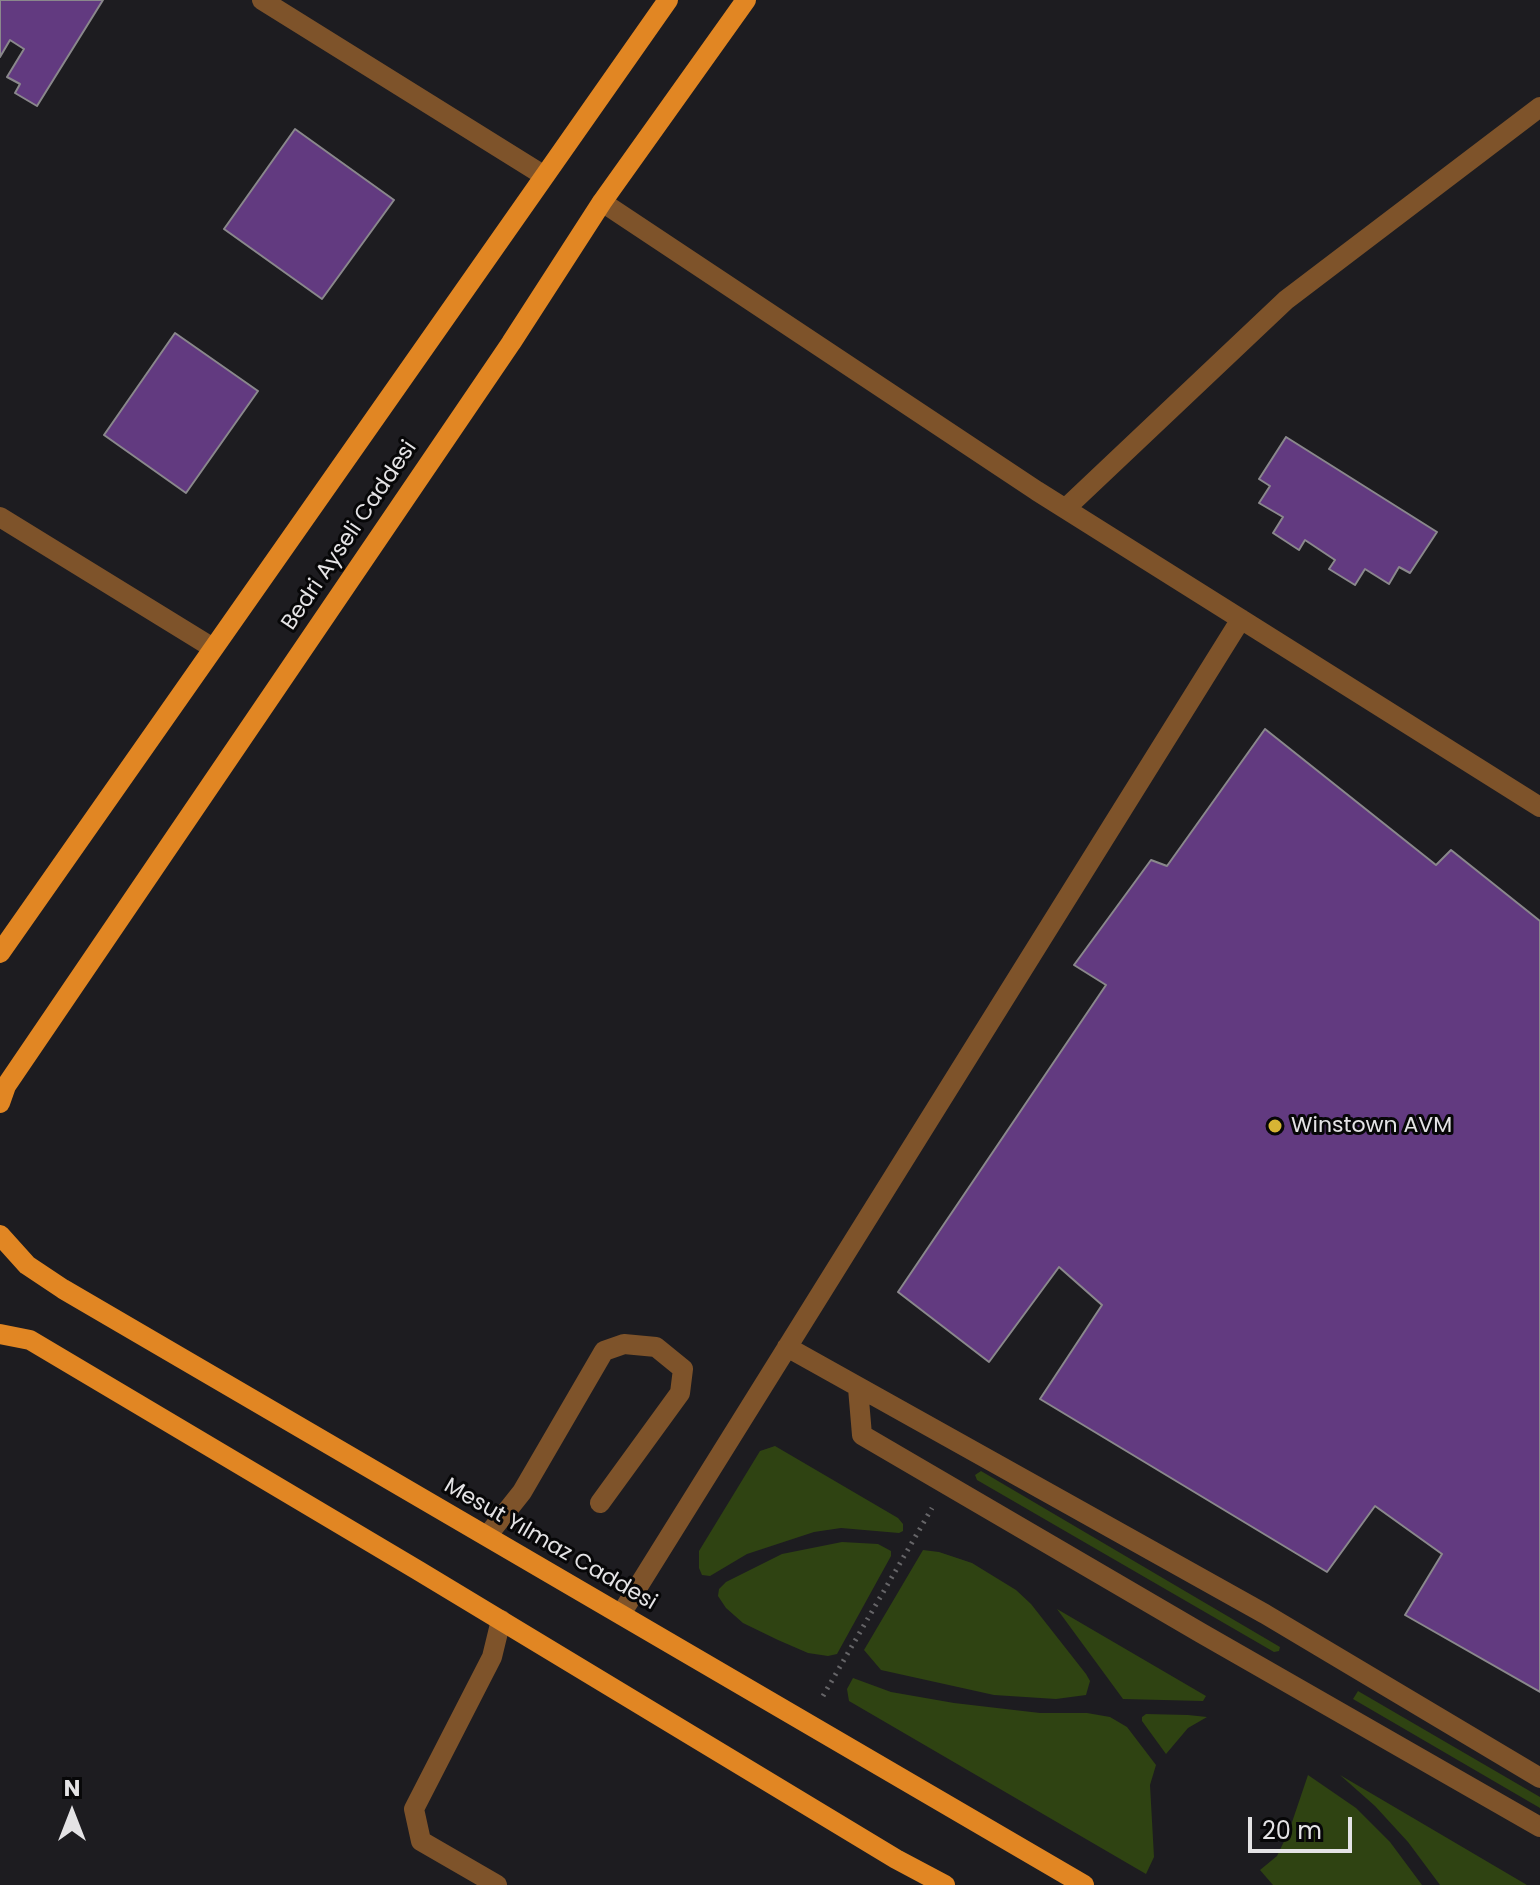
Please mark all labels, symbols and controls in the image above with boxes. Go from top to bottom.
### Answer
street label: Bedri Ayseli Caddesi [277,436,423,636]
place label: Winstown AVM [1291,1113,1452,1139]
marker: Winstown AVM [1266,1117,1284,1135]
street label: Mesut Yılmaz Caddesi [439,1473,661,1617]
north arrow [32,1773,112,1853]
text: N [64,1773,80,1804]
scale bar [1252,1801,1356,1851]
text: 20 m [1262,1814,1322,1847]

